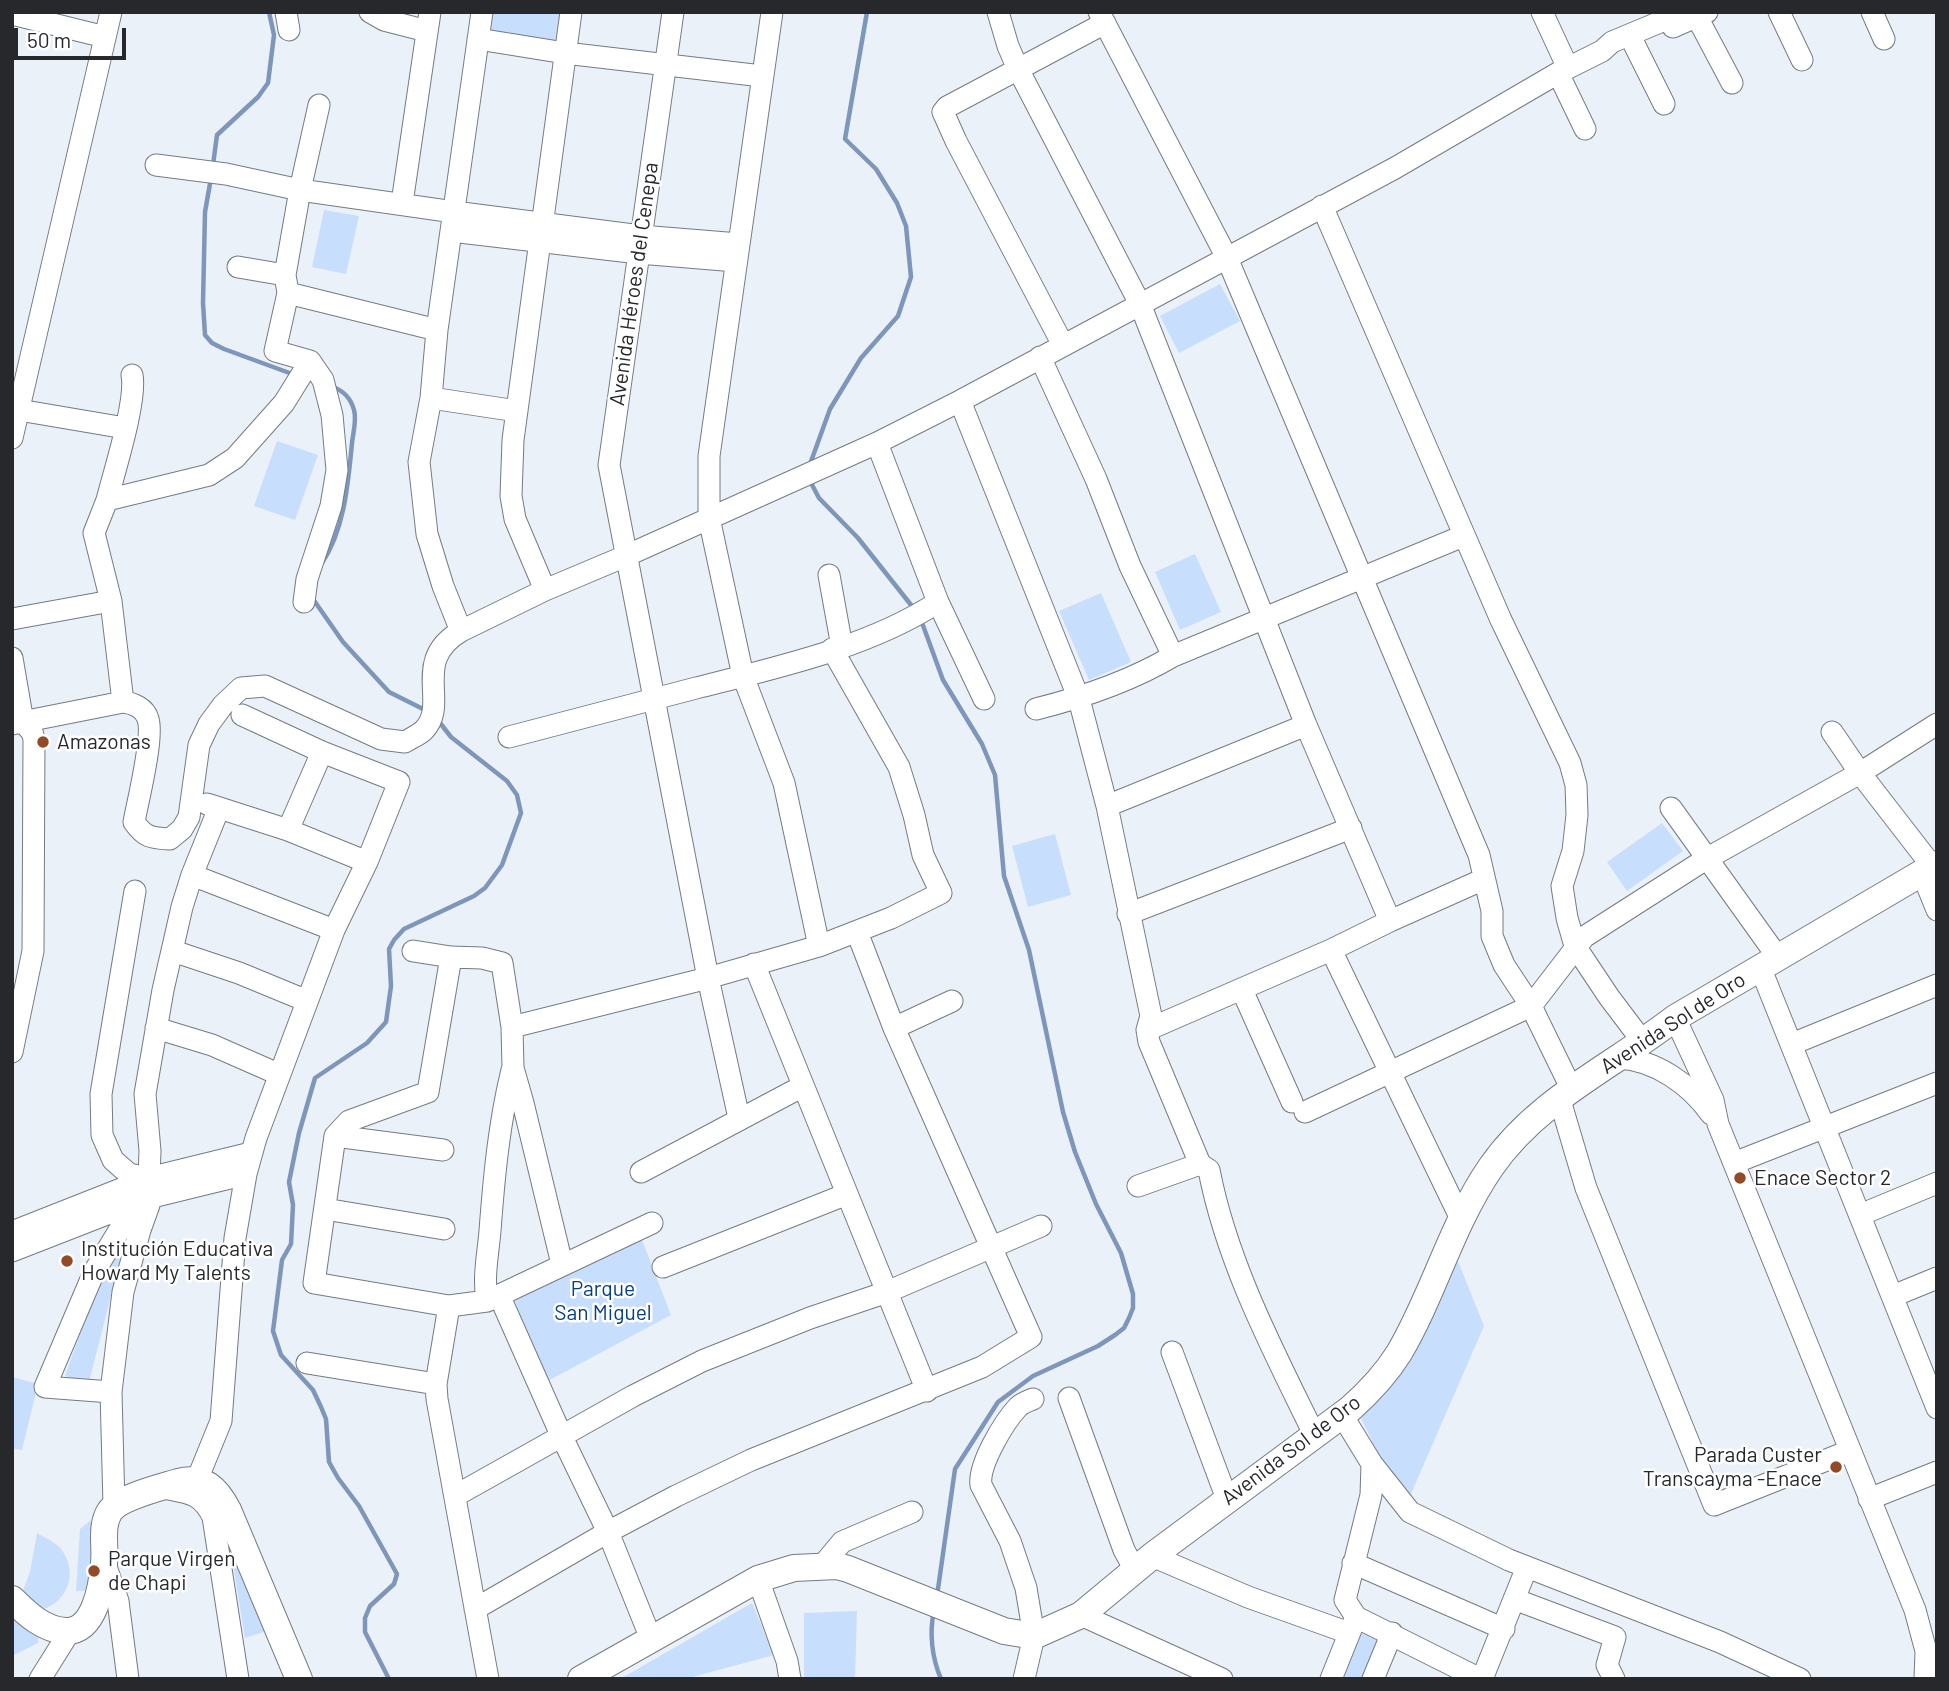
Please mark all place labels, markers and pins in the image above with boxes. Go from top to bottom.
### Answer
place label: Amazonas [57,729,151,755]
marker: Amazonas [35,734,51,750]
place label: Enace Sector 2 [1754,1165,1891,1191]
marker: Enace Sector 2 [1732,1170,1748,1186]
place label: Institución Educativa Howard My Talents [81,1236,273,1286]
marker: Institución Educativa Howard My Talents [59,1253,75,1269]
place label: Parada Custer Transcayma -Enace [1643,1442,1822,1492]
marker: Parada Custer Transcayma -Enace [1828,1459,1844,1475]
place label: Parque Virgen de Chapi [108,1546,236,1596]
marker: Parque Virgen de Chapi [86,1563,102,1579]

